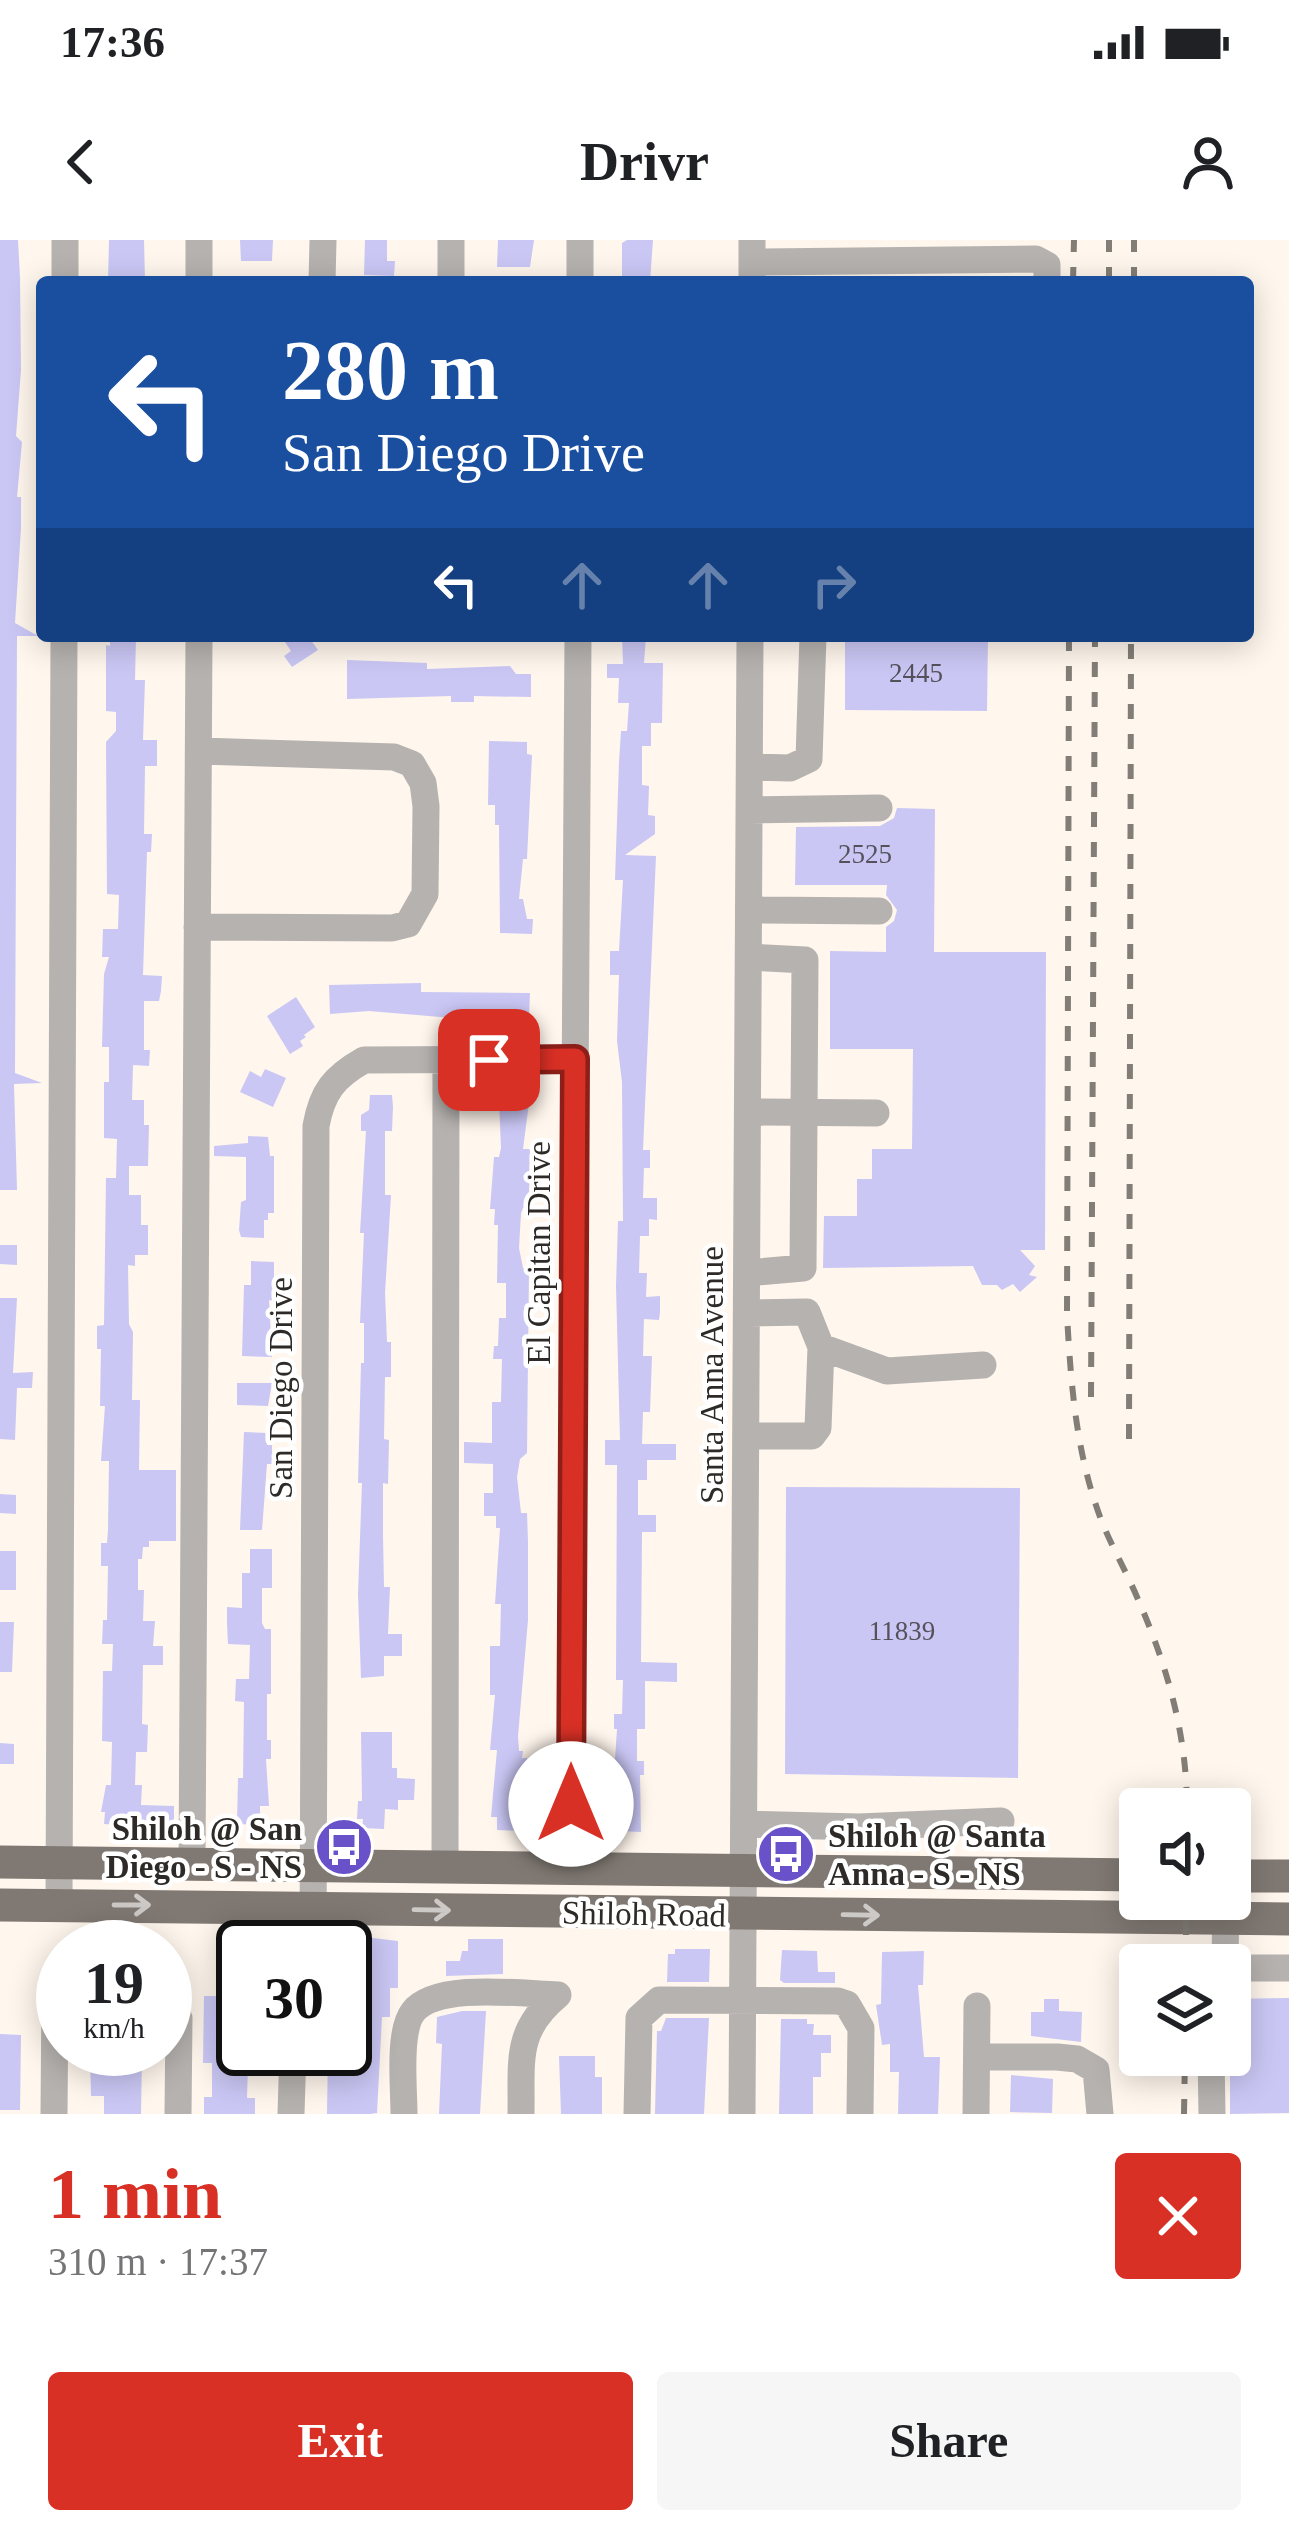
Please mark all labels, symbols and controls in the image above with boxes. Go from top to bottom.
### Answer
text: 17:36 [60,17,165,67]
icon: back [48,129,114,195]
icon: person [1175,129,1241,195]
text: Drivr [580,132,709,192]
icon: left [84,324,240,480]
text: 280 m [282,324,499,417]
text: San Diego Drive [282,423,645,483]
icon: left [423,552,489,618]
icon: ahead [549,552,615,618]
icon: ahead [675,552,741,618]
icon: right [801,552,867,618]
house number: 2445 [889,658,943,688]
house number: 2525 [838,839,892,869]
pin [438,1009,540,1111]
icon: arrive [456,1027,522,1093]
street label: El Capitan Drive [521,1141,557,1365]
street label: Santa Anna Avenue [694,1246,730,1504]
street label: San Diego Drive [263,1277,299,1499]
house number: 11839 [869,1616,935,1646]
position arrow [508,1741,634,1867]
map controls [1119,1788,1251,2076]
button: sound [1119,1788,1251,1920]
place label: Shiloh @ San Diego - S - NS [106,1811,302,1885]
bus stop icon: Shiloh @ San Diego - S - NS [313,1816,375,1878]
place label: Shiloh @ Santa Anna - S - NS [828,1818,1046,1892]
bus stop icon: Shiloh @ Santa Anna - S - NS [755,1823,817,1885]
one-way arrow [112,1894,151,1916]
street label: Shiloh Road [562,1895,727,1933]
one-way arrow [412,1898,451,1921]
one-way arrow [841,1904,880,1927]
speed limit sign: 30 [216,1920,372,2076]
button: layers [1119,1944,1251,2076]
text: 19 [84,1950,144,2016]
text: km/h [83,2011,145,2044]
button: close [1115,2153,1241,2279]
text: 1 min [48,2154,222,2234]
text: 310 m · 17:37 [48,2240,268,2283]
button: Exit [48,2372,633,2510]
button: Share [657,2372,1241,2510]

